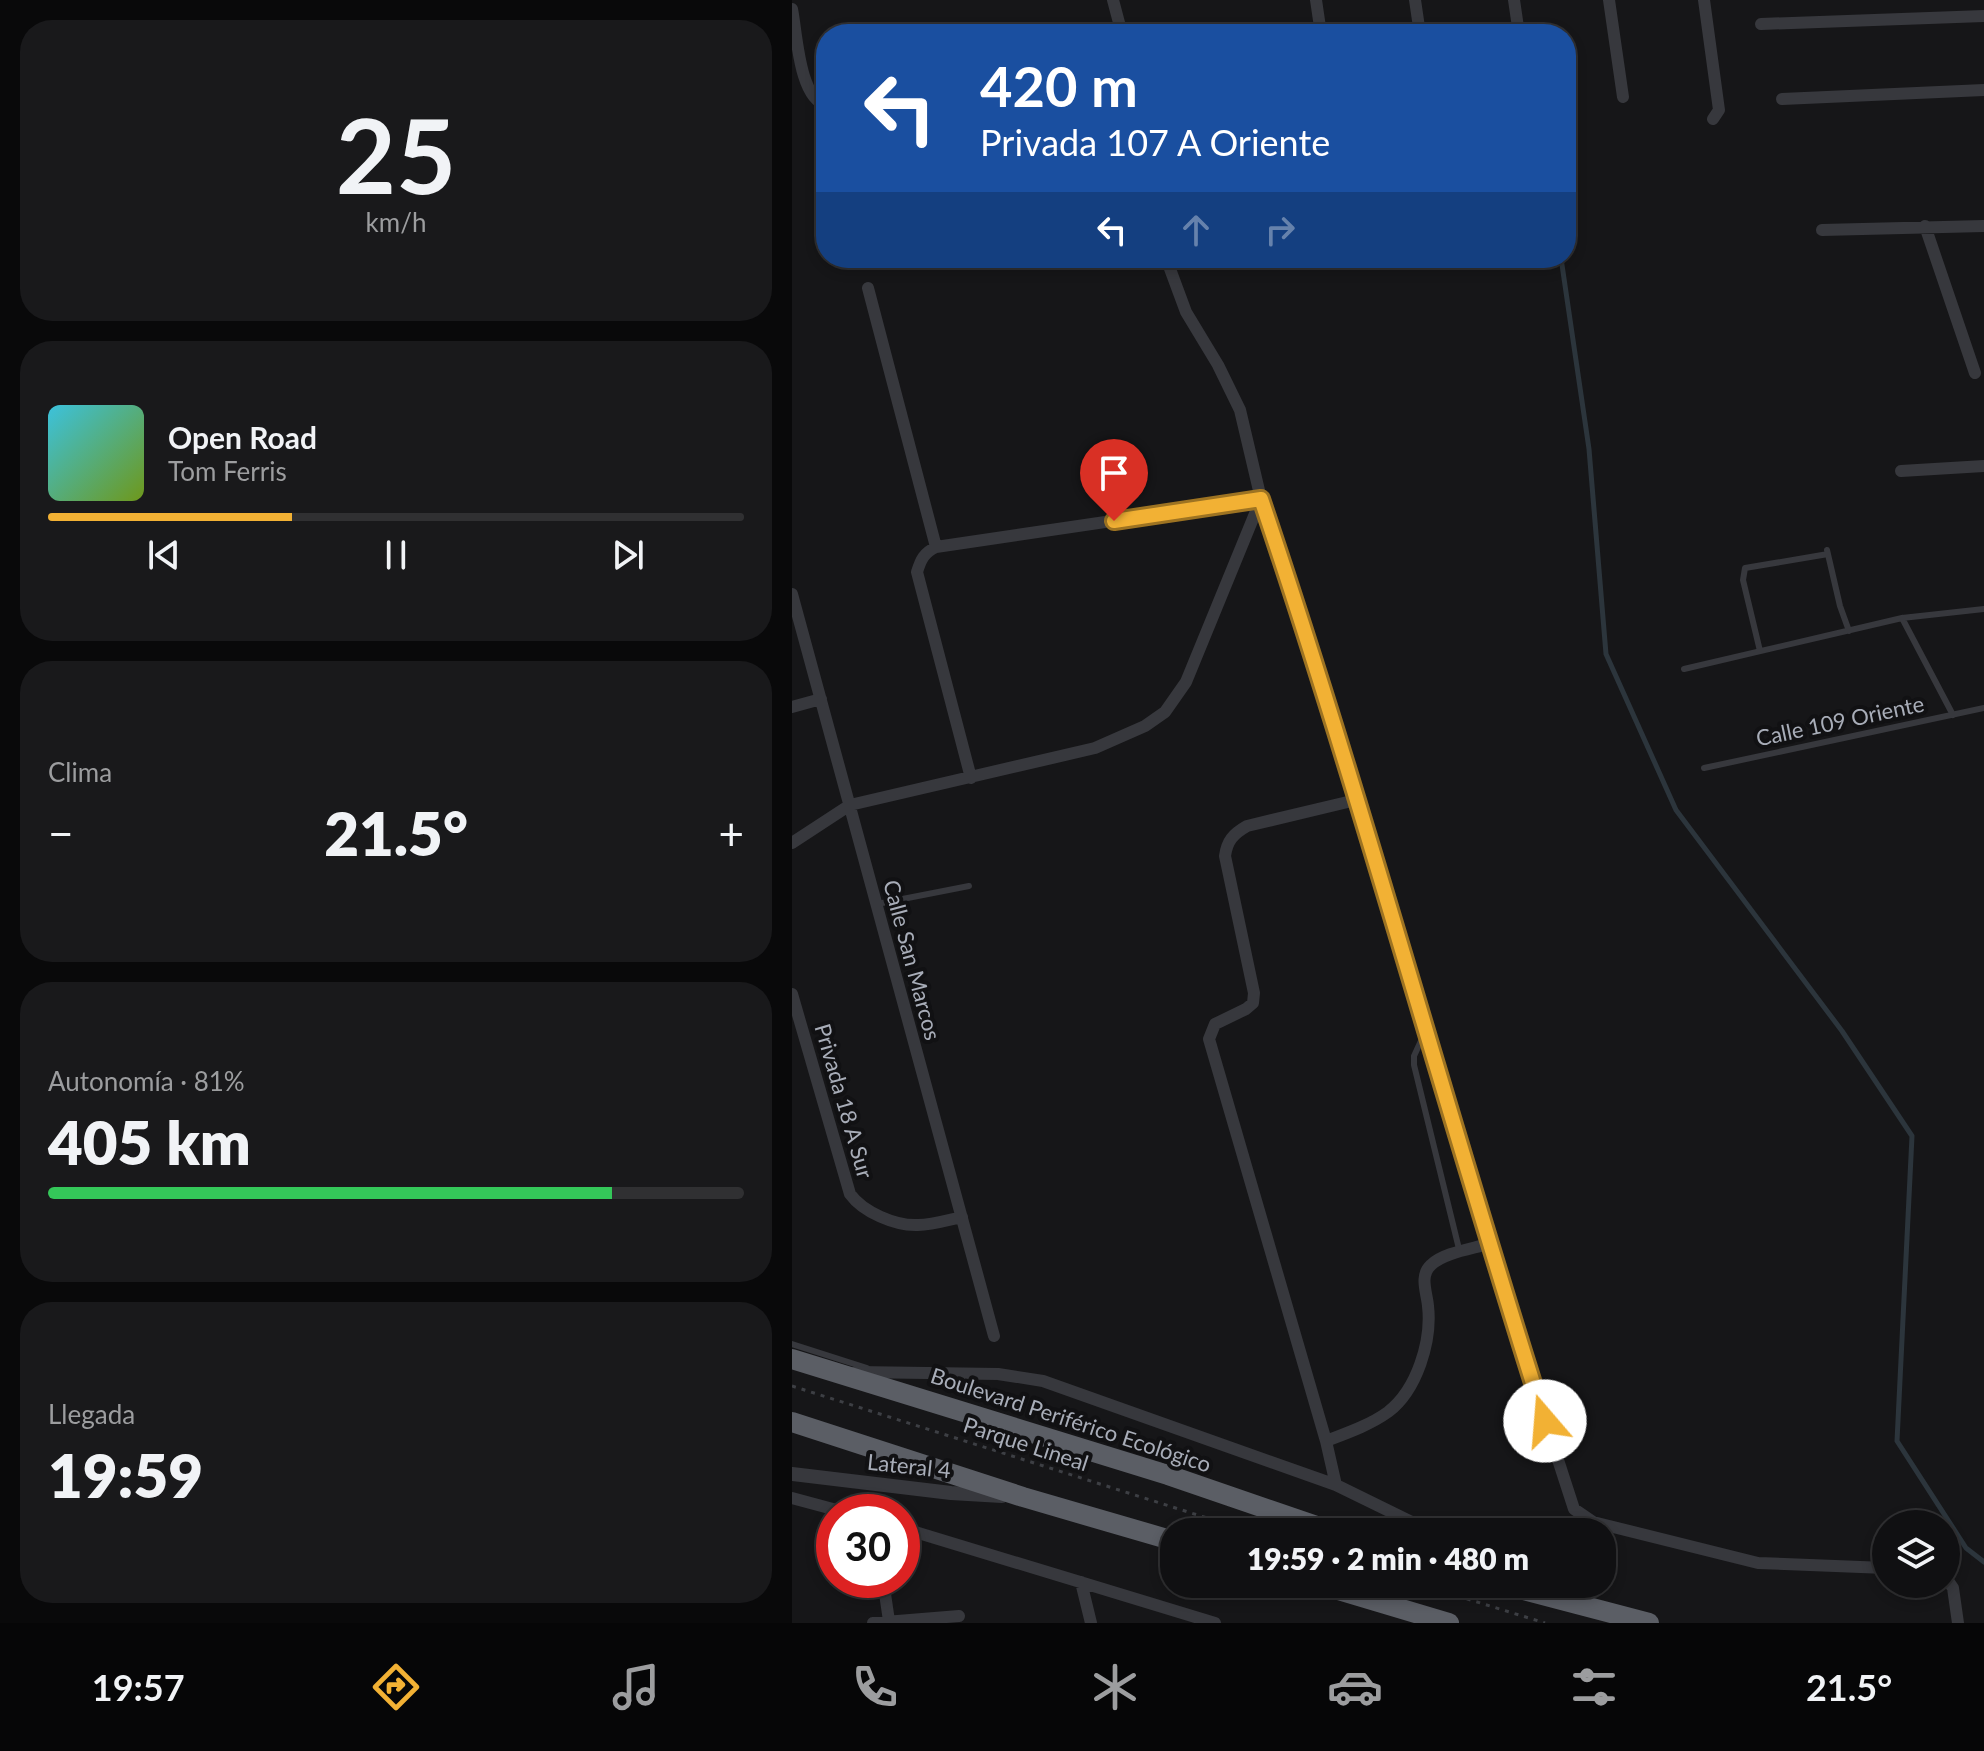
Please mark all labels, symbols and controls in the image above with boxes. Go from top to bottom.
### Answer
text: 420 m [980,52,1138,119]
icon: left [848,56,952,160]
text: 25 [336,91,456,216]
text: Privada 107 A Oriente [980,120,1330,164]
text: km/h [366,206,426,238]
icon: left [1090,208,1134,252]
icon: ahead [1174,208,1218,252]
icon: right [1258,208,1302,252]
text: Open Road [168,419,317,455]
pin [1080,439,1148,521]
icon: arrive [1092,451,1136,495]
text: Tom Ferris [168,455,287,487]
icon: previous [142,533,186,577]
icon: pause [374,533,418,577]
icon: next [606,533,650,577]
street label: Calle 109 Oriente [1753,690,1926,751]
text: Clima [48,756,112,788]
text: 21.5° [324,797,468,869]
text: − [48,807,74,859]
text: + [718,807,744,859]
street label: Calle San Marcos [878,877,947,1043]
street label: Privada 18 A Sur [810,1021,879,1181]
text: Autonomía · 81% [48,1065,245,1097]
text: 405 km [48,1106,251,1178]
street label: Boulevard Periférico Ecológico [928,1361,1215,1478]
position arrow [1503,1379,1587,1463]
text: Llegada [48,1398,135,1430]
street label: Parque Lineal [960,1411,1092,1476]
text: 19:59 [48,1439,203,1511]
street label: Lateral 4 [866,1448,952,1483]
speed limit sign: 30 [816,1494,920,1598]
map controls [1872,1510,1960,1598]
button: layers [1872,1510,1960,1598]
text: 19:59 · 2 min · 480 m [1247,1540,1529,1576]
icon: directions [368,1659,424,1715]
icon: music [608,1659,664,1715]
icon: phone [847,1659,903,1715]
icon: climate [1087,1659,1143,1715]
icon: car [1327,1659,1383,1715]
icon: filters [1566,1659,1622,1715]
text: 19:57 [92,1665,185,1709]
text: 21.5° [1806,1665,1892,1709]

